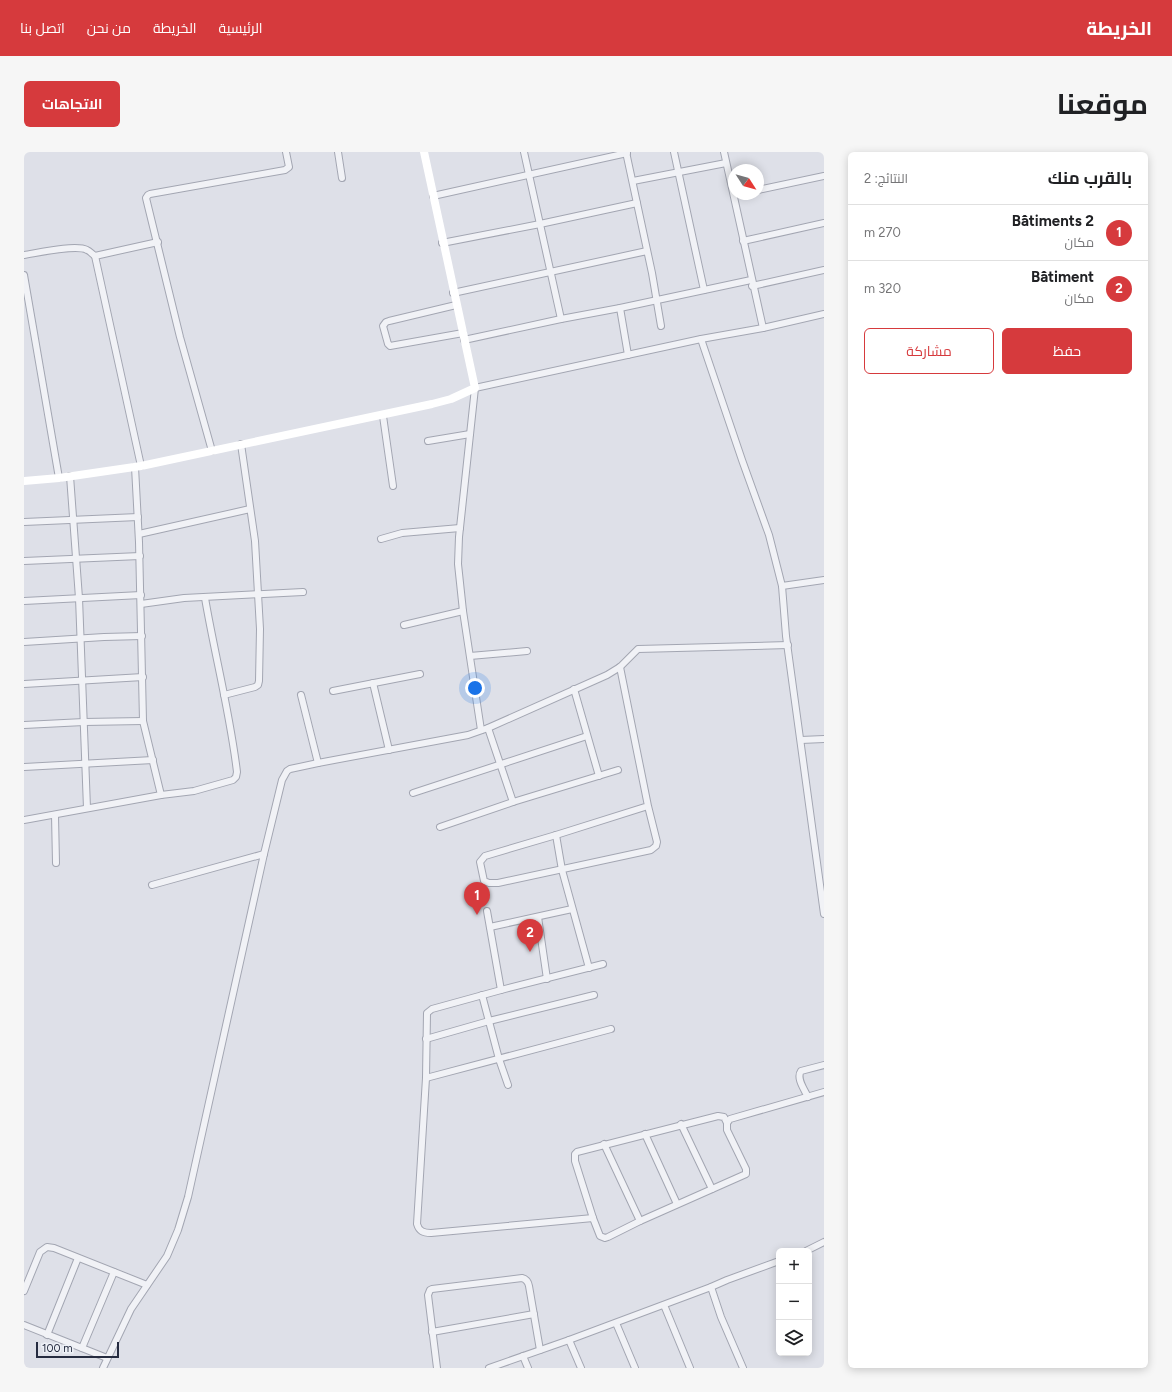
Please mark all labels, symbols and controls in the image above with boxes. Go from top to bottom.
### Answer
text: الخريطة [1086,17,1152,40]
text: اتصل بنا [20,20,65,37]
text: من نحن [87,20,131,37]
text: الخريطة [153,20,197,37]
text: الرئيسية [219,20,263,37]
button: الاتجاهات [24,81,120,127]
text: موقعنا [1057,87,1148,121]
north arrow [728,164,764,200]
text: بالقرب منك [1048,168,1132,188]
text: النتائج: 2 [864,171,908,186]
text: 2 Bâtiments [1012,212,1094,230]
text: 270 m [864,225,901,240]
text: 1 [1116,225,1122,240]
text: مكان [1065,235,1094,250]
text: Bâtiment [1031,268,1094,286]
text: 320 m [864,281,901,296]
text: 2 [1115,281,1123,296]
text: مكان [1065,291,1094,306]
button: مشاركة [864,328,994,374]
button: حفظ [1002,328,1132,374]
your location [465,678,485,698]
pin: 1 [464,882,490,915]
pin: 2 [517,919,543,952]
map controls [776,1248,812,1356]
button: + [776,1248,812,1284]
button: − [776,1284,812,1320]
button: layers [776,1320,812,1356]
scale bar [36,1340,119,1359]
text: 100 m [42,1342,73,1355]

